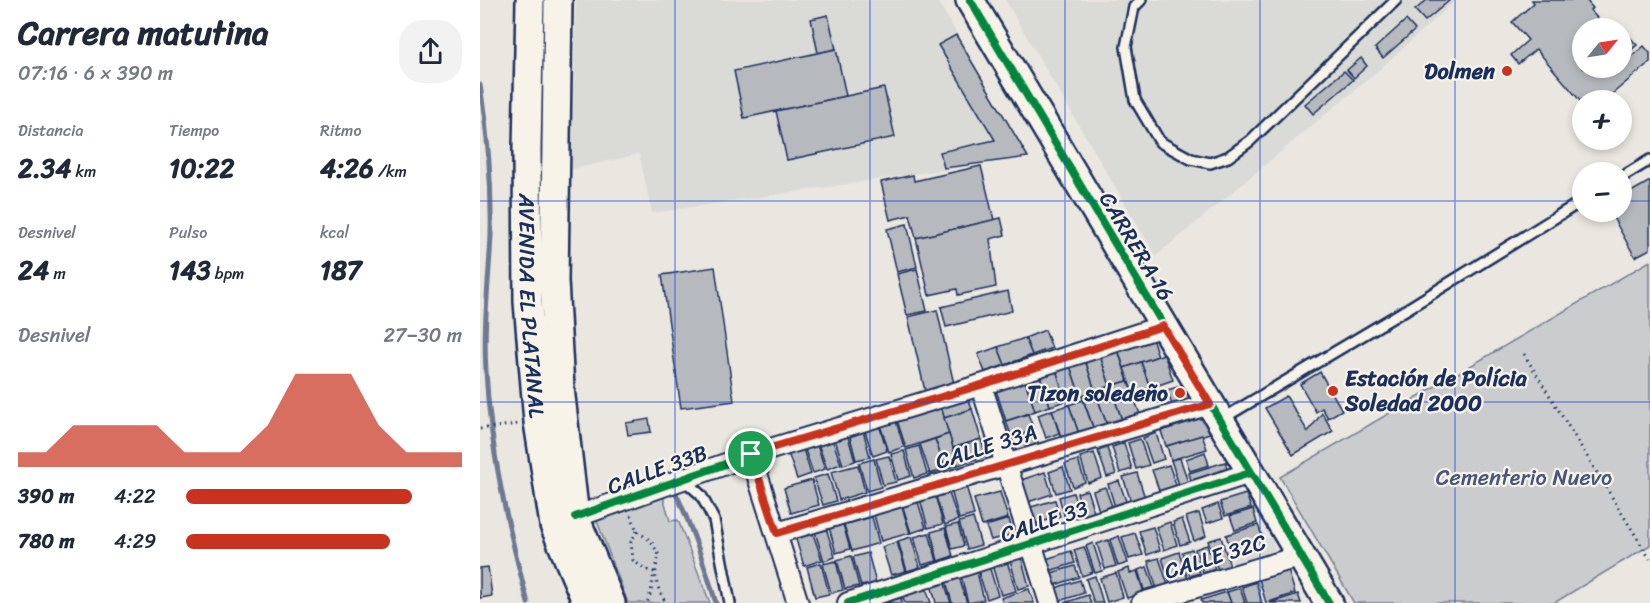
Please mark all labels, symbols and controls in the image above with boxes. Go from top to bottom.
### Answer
text: Carrera matutina [18,4,269,62]
north arrow [1572,18,1632,78]
map controls [1572,18,1632,222]
button: share [399,20,462,83]
place label: Dolmen [1424,52,1495,91]
text: 07:16 · 6 × 390 m [18,56,173,91]
marker: Dolmen [1500,64,1514,78]
button: + [1572,90,1632,150]
text: Distancia [18,116,84,145]
text: Tiempo [169,116,219,145]
text: Ritmo [320,116,362,145]
text: 2.34 [18,145,71,191]
text: 10:22 [169,145,234,191]
text: 4:26 [320,145,374,191]
text: km [71,157,96,186]
text: /km [374,157,407,186]
button: − [1572,162,1632,222]
street label: CARRERA 16 [1088,184,1185,309]
street label: AVENIDA EL PLATANAL [507,192,557,420]
text: Desnivel [18,218,76,247]
text: Pulso [169,218,207,247]
text: kcal [320,218,349,247]
text: 24 [18,247,49,293]
text: 143 [169,247,211,293]
text: 187 [320,247,362,293]
text: m [49,259,66,288]
text: bpm [211,259,244,288]
text: Desnivel [18,318,90,353]
text: 27–30 m [384,318,462,353]
place label: Estación de Polícia Soledad 2000 [1344,359,1528,423]
place label: Tizon soledeño [1027,374,1168,413]
marker: Estación de Polícia Soledad 2000 [1326,384,1340,398]
marker: Tizon soledeño [1173,386,1187,400]
street label: CALLE 33A [930,412,1042,480]
pin [725,428,776,479]
street label: CALLE 33B [601,433,713,506]
icon: arrive [734,437,767,470]
park label: Cementerio Nuevo [1436,458,1612,497]
text: 390 m [18,479,74,514]
text: 4:22 [114,479,156,514]
street label: CALLE 33 [995,489,1093,554]
street label: CALLE 32C [1159,522,1271,590]
text: 780 m [18,524,75,559]
text: 4:29 [114,524,156,559]

